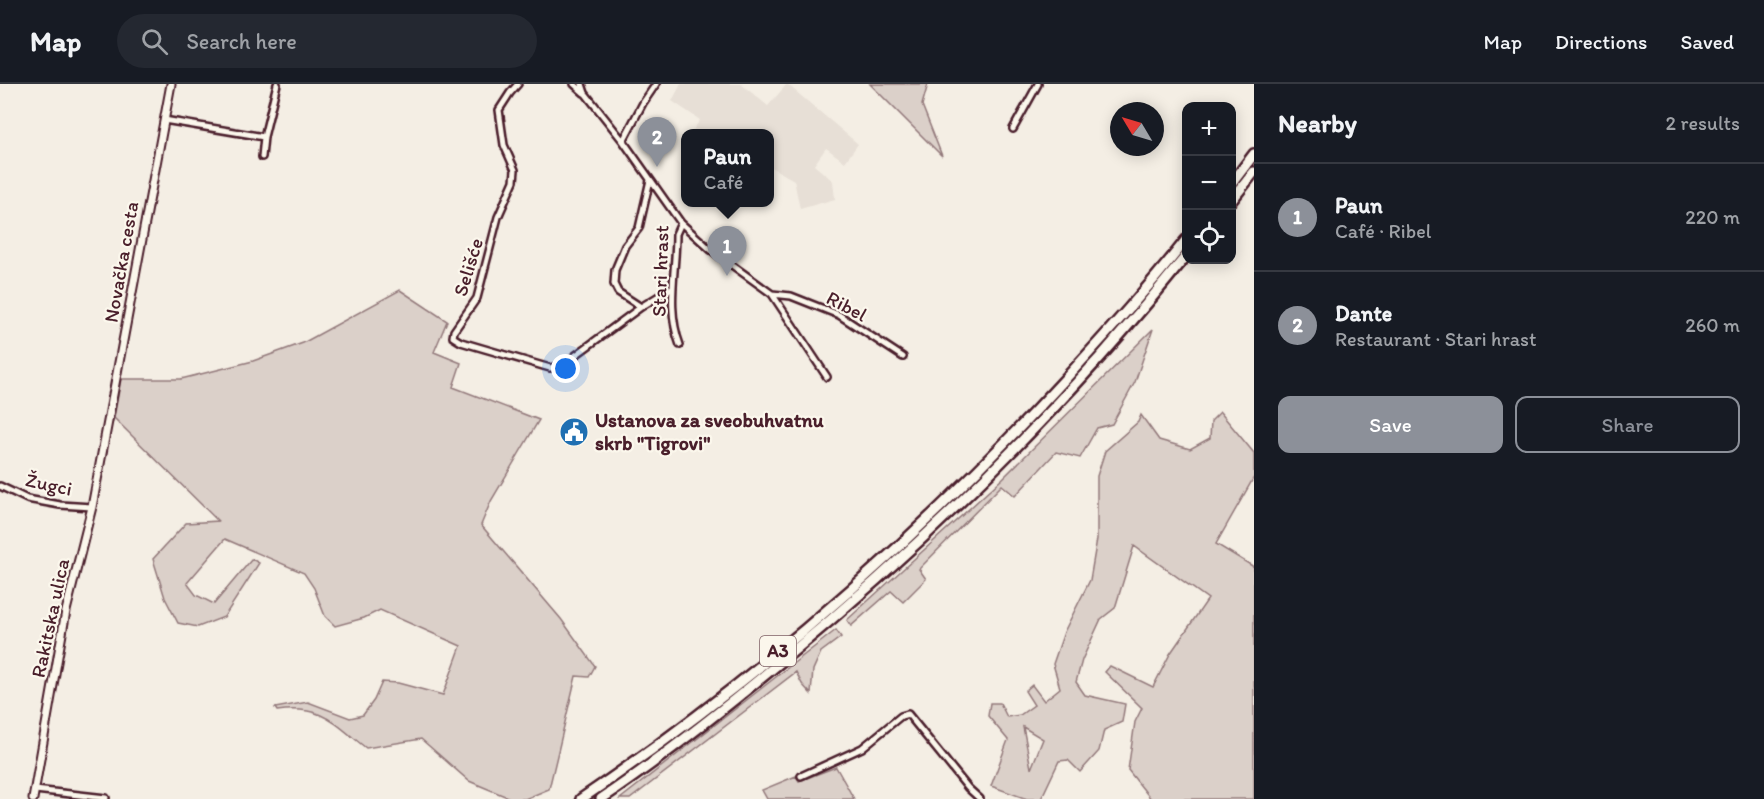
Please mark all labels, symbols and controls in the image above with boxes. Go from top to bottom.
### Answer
search box [117,14,537,68]
text: Map [30,24,81,58]
icon: search [138,25,171,58]
text: Search here [186,28,297,55]
text: Map [1484,29,1522,54]
text: Directions [1555,29,1647,54]
text: Saved [1680,29,1734,54]
north arrow [1110,102,1164,156]
map controls [1182,102,1236,264]
button: + [1182,102,1236,156]
text: Nearby [1278,107,1357,139]
text: 2 results [1666,111,1740,135]
pin: 2 [638,118,676,167]
popup [681,129,774,207]
text: Paun [704,143,751,170]
button: − [1182,156,1236,210]
text: Café [704,170,743,194]
text: Paun [1335,192,1383,219]
street label: Novačka cesta [99,199,143,324]
text: 1 [1293,205,1302,229]
text: 220 m [1685,205,1740,229]
button: locate [1182,210,1236,264]
text: Café · Ribel [1335,219,1431,243]
street label: Stari hrast [646,225,674,317]
pin: 1 [708,226,746,276]
street label: Selišće [448,235,488,299]
street label: Ribel [822,285,872,327]
text: Dante [1335,300,1392,327]
text: 2 [1292,313,1303,337]
text: 260 m [1685,313,1740,337]
text: Restaurant · Stari hrast [1335,327,1537,351]
your location [551,354,580,383]
button: Save [1278,396,1503,453]
button: Share [1515,396,1740,453]
place label: Ustanova za sveobuhvatnu skrb "Tigrovi" [595,408,825,456]
public building icon: Ustanova za sveobuhvatnu skrb "Tigrovi" [558,416,590,448]
street label: Žugci [24,467,74,501]
street label: Rakitska ulica [26,556,74,680]
road number: A3 [760,636,796,666]

